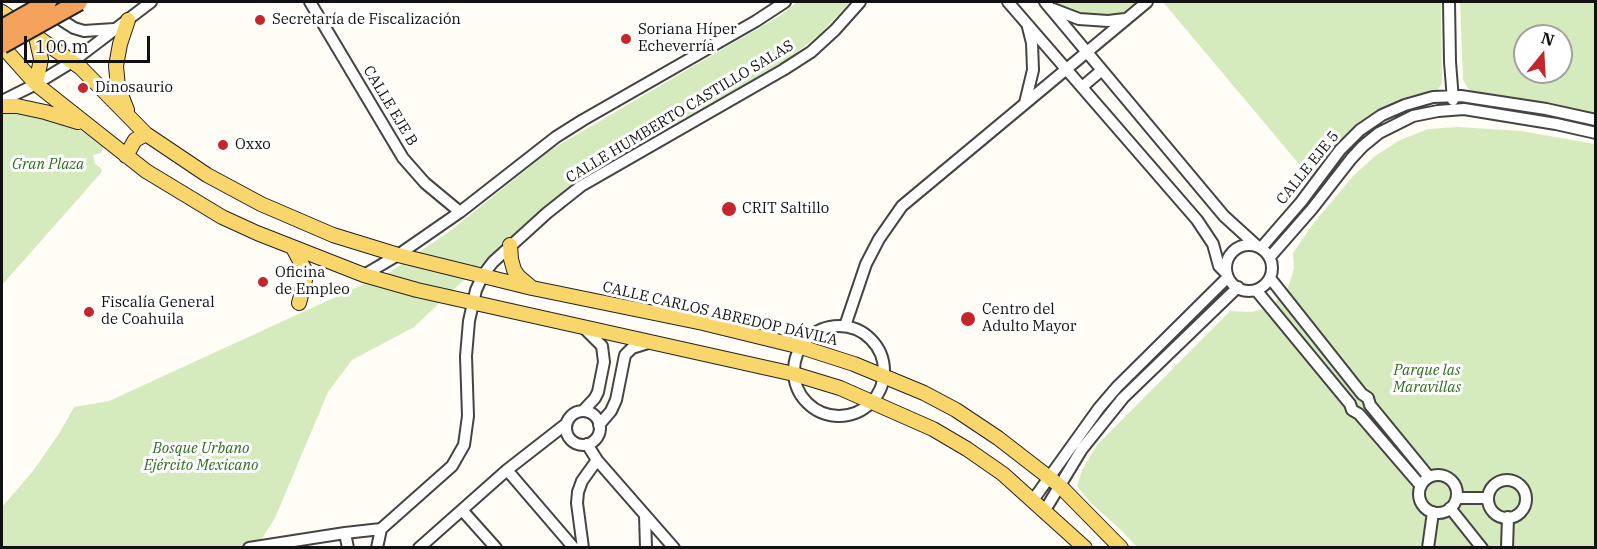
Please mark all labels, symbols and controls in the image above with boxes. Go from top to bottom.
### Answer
place label: Secretaría de Fiscalización [272,11,461,29]
marker: Secretaría de Fiscalización [253,13,267,27]
place label: Soriana Híper Echeverría [638,21,737,56]
scale bar [27,24,153,62]
north arrow [1513,24,1573,84]
text: N [1539,27,1557,50]
marker: Soriana Híper Echeverría [619,32,633,46]
text: 100 m [35,35,89,58]
street label: CALLE HUMBERTO CASTILLO SALAS [563,37,797,187]
street label: CALLE EJE B [359,63,421,149]
place label: Dinosaurio [95,79,173,97]
marker: Dinosaurio [76,81,90,95]
street label: CALLE EJE 5 [1273,128,1343,208]
place label: Oxxo [235,136,271,154]
marker: Oxxo [216,138,230,152]
park label: Gran Plaza [12,156,84,174]
marker: CRIT Saltillo [720,200,738,218]
place label: CRIT Saltillo [742,200,829,218]
place label: Oficina de Empleo [275,264,350,299]
marker: Oficina de Empleo [256,275,270,289]
street label: CALLE CARLOS ABREDOP DÁVILA [601,278,839,350]
place label: Fiscalía General de Coahuila [101,294,215,329]
place label: Centro del Adulto Mayor [982,301,1076,336]
marker: Fiscalía General de Coahuila [82,305,96,319]
marker: Centro del Adulto Mayor [959,310,977,328]
park label: Parque las Maravillas [1393,362,1461,397]
park label: Bosque Urbano Ejército Mexicano [144,440,258,475]

